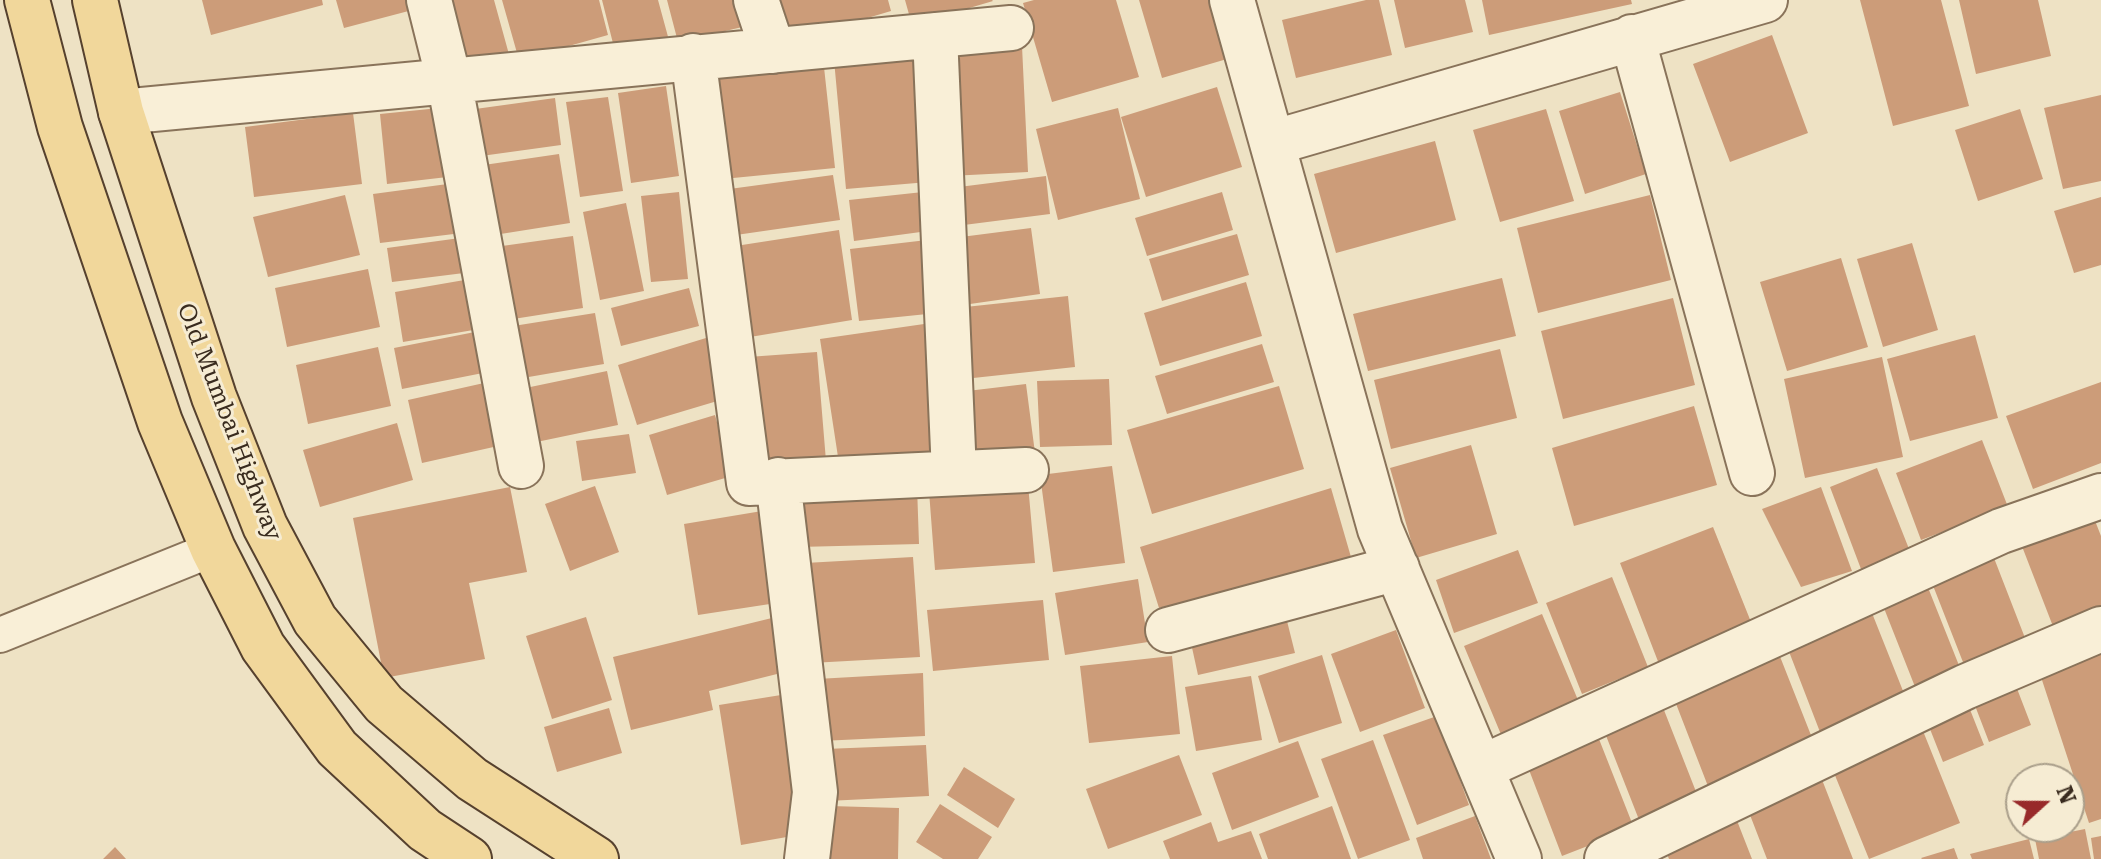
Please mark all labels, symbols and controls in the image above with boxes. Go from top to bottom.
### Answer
street label: Old Mumbai Highway [170,299,288,545]
north arrow [2005,763,2085,843]
text: N [2051,783,2081,807]

